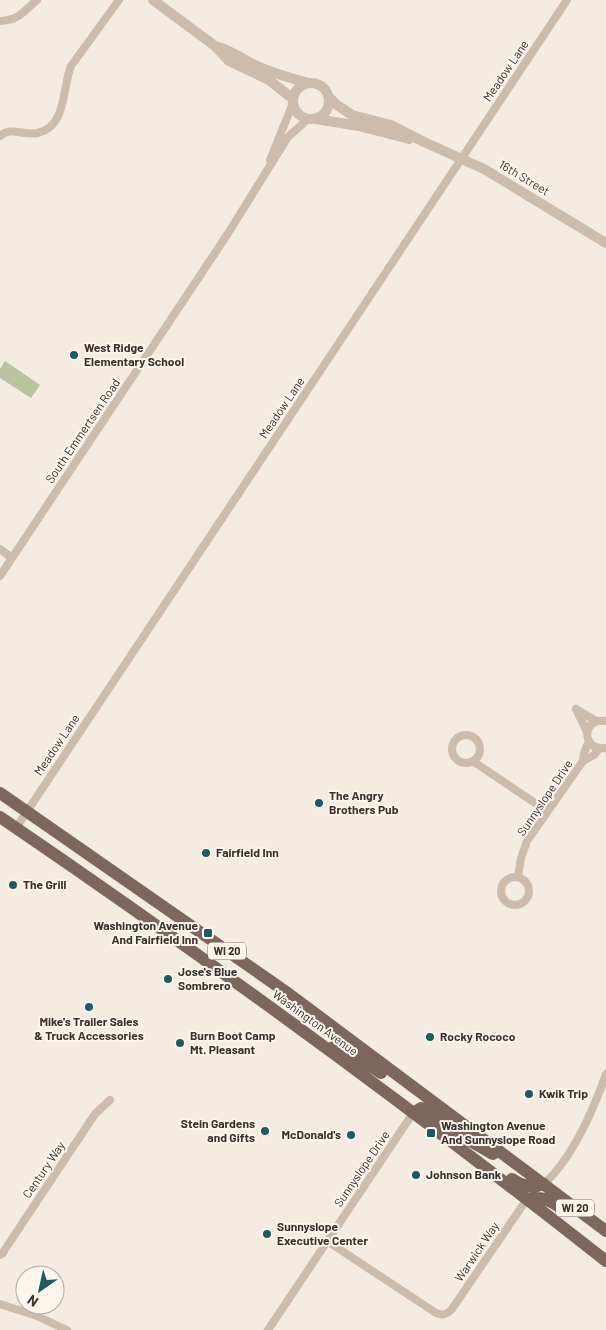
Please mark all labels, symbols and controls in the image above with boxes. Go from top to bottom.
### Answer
street label: Meadow Lane [480,37,531,104]
street label: 16th Street [497,157,552,198]
place label: West Ridge Elementary School [84,340,184,368]
marker: West Ridge Elementary School [68,349,80,361]
street label: Meadow Lane [256,374,307,441]
street label: South Emmertsen Road [42,375,122,485]
street label: Meadow Lane [31,711,82,778]
street label: Sunnyslope Drive [514,757,575,838]
place label: The Angry Brothers Pub [329,788,399,816]
marker: The Angry Brothers Pub [313,797,325,809]
place label: Fairfield Inn [216,845,279,859]
marker: Fairfield Inn [200,847,212,859]
place label: The Grill [23,877,66,891]
marker: The Grill [7,879,19,891]
place label: Washington Avenue And Fairfield Inn [93,918,198,946]
marker: Washington Avenue And Fairfield Inn [202,927,214,939]
road number: WI 20 [208,942,246,959]
place label: Jose's Blue Sombrero [178,964,238,992]
marker: Jose's Blue Sombrero [162,973,174,985]
street label: Washington Avenue [270,987,361,1058]
marker: Mike's Trailer Sales & Truck Accessories [83,1001,95,1013]
place label: Mike's Trailer Sales & Truck Accessories [34,1014,144,1042]
place label: Burn Boot Camp Mt. Pleasant [190,1028,276,1056]
place label: Rocky Rococo [440,1029,516,1043]
marker: Rocky Rococo [424,1031,436,1043]
marker: Burn Boot Camp Mt. Pleasant [174,1037,186,1049]
place label: Kwik Trip [539,1086,588,1100]
marker: Kwik Trip [523,1088,535,1100]
place label: Stein Gardens and Gifts [181,1116,255,1144]
place label: Washington Avenue And Sunnyslope Road [441,1118,556,1146]
marker: Stein Gardens and Gifts [259,1125,271,1137]
place label: McDonald's [281,1127,341,1141]
marker: Washington Avenue And Sunnyslope Road [425,1127,437,1139]
street label: Sunnyslope Drive [331,1128,392,1209]
marker: McDonald's [345,1129,357,1141]
street label: Century Way [19,1138,67,1200]
place label: Johnson Bank [426,1167,502,1181]
marker: Johnson Bank [410,1169,422,1181]
road number: WI 20 [556,1200,594,1216]
place label: Sunnyslope Executive Center [277,1219,368,1247]
street label: Warwick Way [451,1219,501,1284]
marker: Sunnyslope Executive Center [261,1228,273,1240]
north arrow [15,1265,65,1315]
text: N [24,1292,41,1311]

